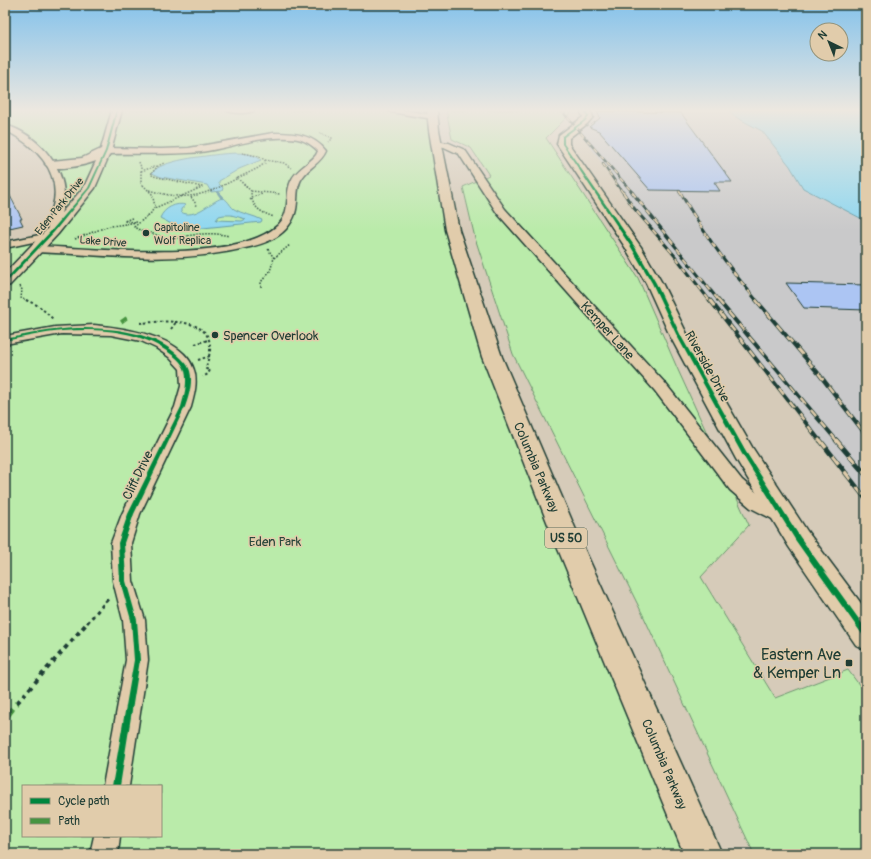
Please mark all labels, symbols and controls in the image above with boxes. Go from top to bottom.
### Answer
north arrow [809,22,849,62]
text: N [815,27,830,42]
street label: Eden Park Drive [32,175,87,238]
place label: Capitoline Wolf Replica [154,221,211,247]
marker: Capitoline Wolf Replica [141,228,151,238]
street label: Lake Drive [79,233,128,250]
street label: Kemper Lane [577,298,638,363]
place label: Spencer Overlook [223,328,319,344]
street label: Riverside Drive [681,328,733,405]
marker: Spencer Overlook [210,330,220,340]
street label: Columbia Parkway [510,420,562,515]
street label: Cliff Drive [119,448,157,503]
road number: US 50 [545,528,587,548]
park label: Eden Park [249,534,302,550]
place label: Eastern Ave & Kemper Ln [753,645,841,683]
marker: Eastern Ave & Kemper Ln [844,658,854,668]
street label: Columbia Parkway [638,717,690,812]
legend [22,785,162,837]
text: Cycle path [58,794,110,809]
text: Path [58,814,80,829]

